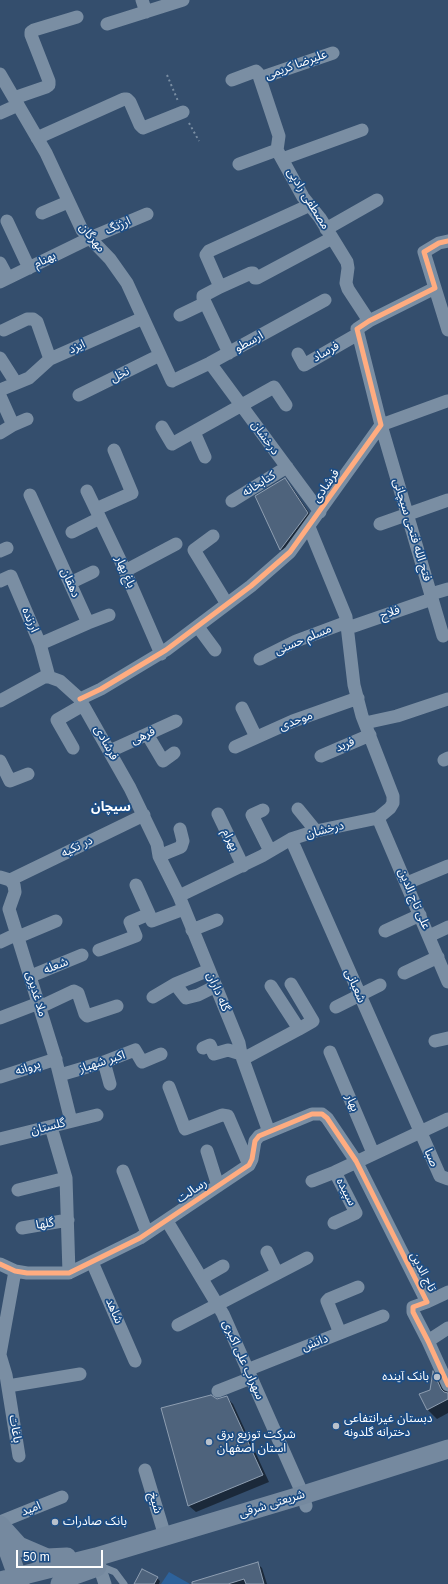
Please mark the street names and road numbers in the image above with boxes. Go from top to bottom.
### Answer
street label: علیرضا کریمی [263,47,329,83]
street label: مصطفی رادپی [284,166,332,232]
street label: ارژنگ [103,214,133,238]
street label: مهرگان [76,221,108,255]
street label: بهنام [32,249,58,271]
street label: ارسطو [232,328,266,356]
street label: ایزد [67,337,87,357]
street label: فرساد [310,339,342,365]
street label: نخل [108,364,132,386]
street label: درخشان [248,418,282,458]
street label: فرشادی [309,467,343,505]
street label: کتابخانه [240,468,278,500]
street label: فتح الله فتحی سیچانی [390,477,434,583]
street label: باغ بهار [112,554,138,590]
street label: دهقان [57,566,83,600]
street label: فلاح [378,603,402,623]
street label: ارزنده [18,605,42,635]
street label: مسلم حسنی [272,622,334,658]
street label: موحدی [277,708,315,734]
street label: فرشادی [91,723,121,763]
street label: فرهی [128,724,158,748]
street label: فربد [333,735,357,755]
street label: درخشان [305,818,345,842]
street label: بهرام [219,827,241,853]
street label: در تکیه [59,833,95,861]
street label: علی تاج الدین [395,866,433,932]
street label: شعله [42,955,70,977]
street label: شعبانی [341,967,369,1005]
street label: ملا غدیری [22,970,50,1018]
street label: گله داران [203,970,233,1014]
street label: اکبر شهباز [77,1048,127,1076]
street label: پروانه [14,1057,42,1079]
street label: بهار [342,1092,362,1114]
street label: گلستان [29,1116,67,1138]
street label: صبا [421,1147,441,1169]
street label: رسالت [174,1176,210,1206]
street label: سپیده [333,1176,359,1208]
street label: گلها [35,1215,55,1233]
street label: تاج الدین [407,1250,439,1294]
street label: شاهد [102,1296,126,1326]
street label: سهراب علی اکبری [219,1318,267,1402]
street label: دانش [300,1331,330,1355]
street label: باغات [6,1414,24,1444]
street label: شریعتی شرقی [237,1487,307,1521]
street label: شیخ [145,1491,165,1515]
street label: امید [19,1499,43,1519]

